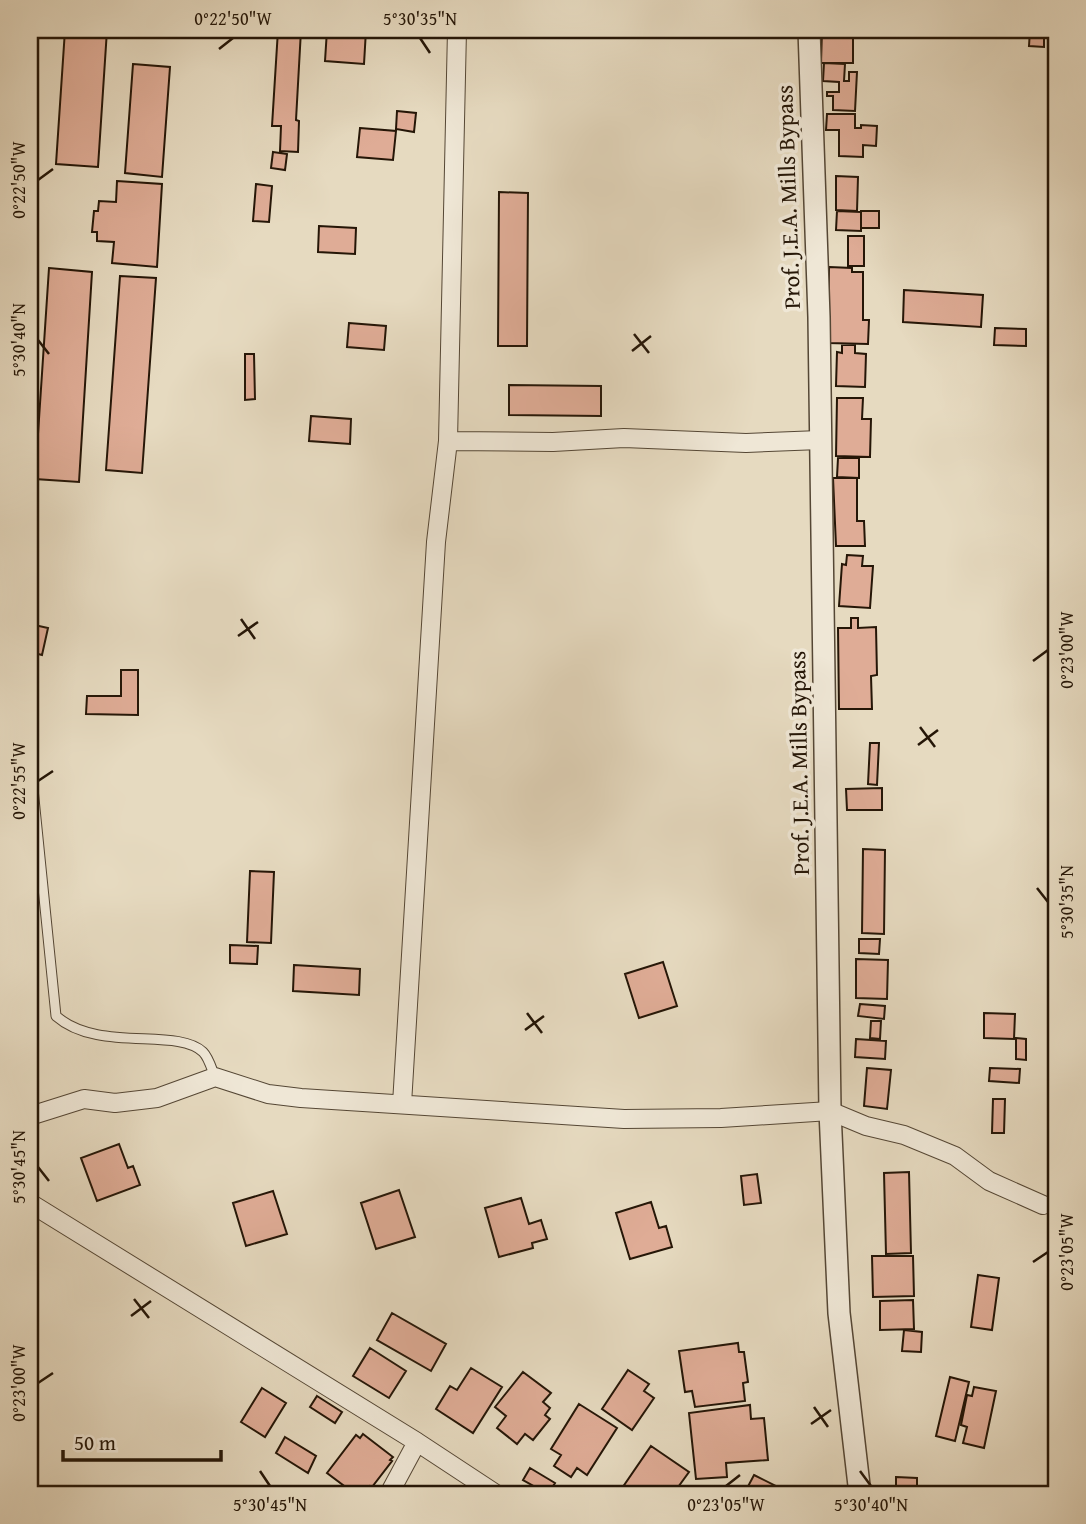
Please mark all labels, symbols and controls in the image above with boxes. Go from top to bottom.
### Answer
text: 0°22'50"W [194,5,273,32]
text: 5°30'35"N [383,5,457,32]
street label: Prof. J.E.A. Mills Bypass [767,84,808,310]
text: 0°22'50"W [5,140,32,219]
text: 5°30'40"N [5,303,32,377]
text: 0°23'00"W [1053,610,1080,689]
street label: Prof. J.E.A. Mills Bypass [780,651,817,875]
text: 0°22'55"W [5,741,32,820]
text: 5°30'35"N [1053,865,1080,939]
text: 5°30'45"N [5,1130,32,1204]
text: 0°23'05"W [1053,1212,1080,1291]
text: 0°23'00"W [5,1343,32,1422]
scale bar [63,1419,220,1463]
text: 50 m [74,1427,116,1458]
text: 5°30'45"N [233,1491,307,1518]
text: 0°23'05"W [687,1491,766,1518]
text: 5°30'40"N [834,1491,908,1518]

